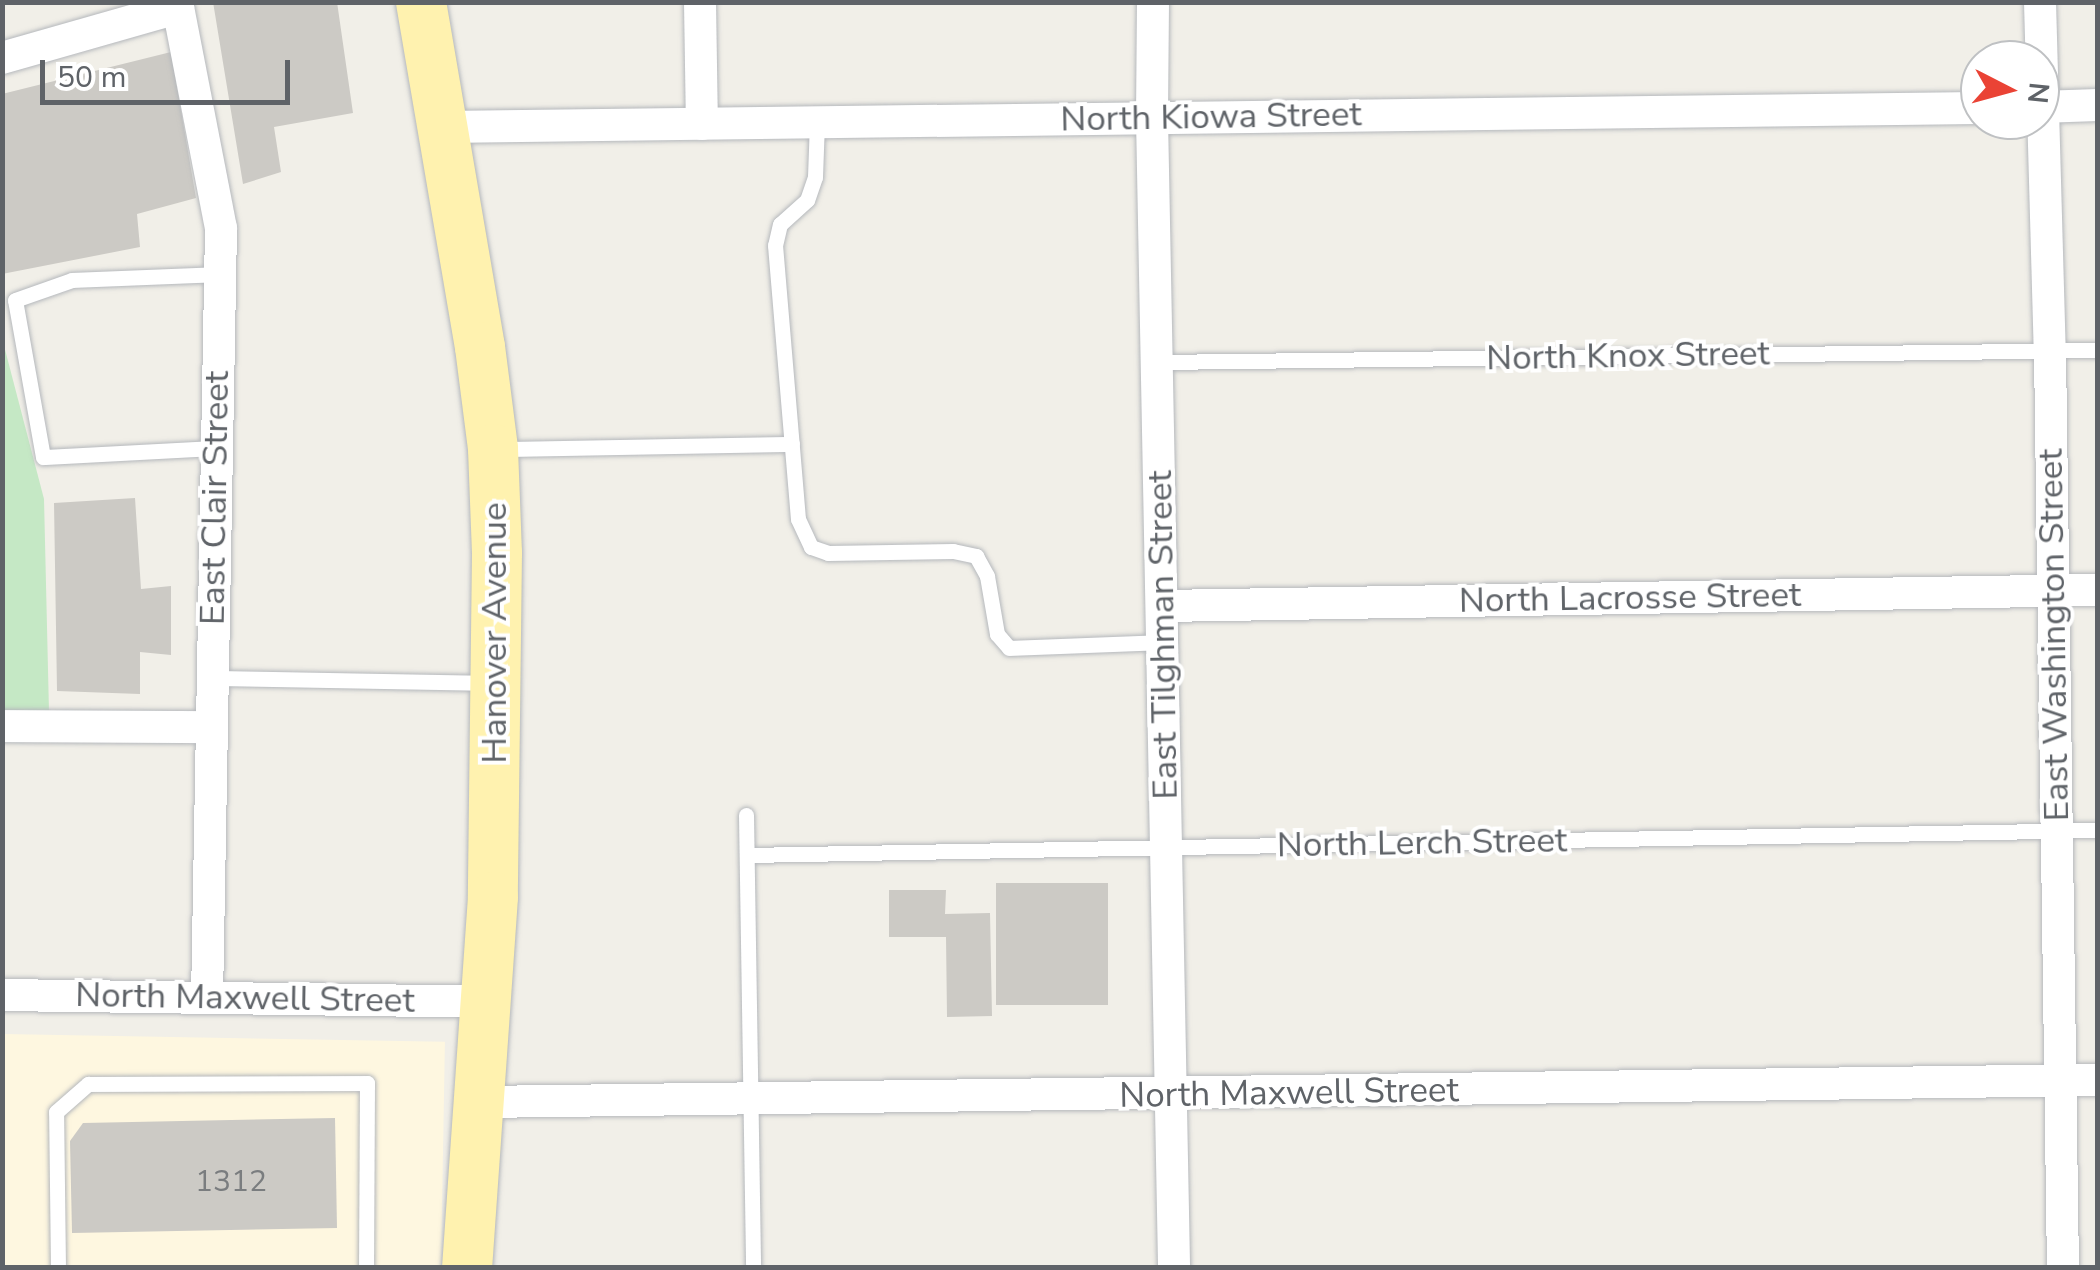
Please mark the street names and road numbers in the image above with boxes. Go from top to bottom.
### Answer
street label: North Kiowa Street [1060,93,1362,141]
street label: North Knox Street [1486,333,1770,379]
street label: East Clair Street [192,371,238,625]
street label: East Washington Street [2030,448,2078,822]
street label: East Tilghman Street [1139,470,1187,800]
street label: Hanover Avenue [474,502,516,764]
street label: North Lacrosse Street [1459,574,1801,622]
street label: North Lerch Street [1277,819,1567,867]
street label: North Maxwell Street [75,974,415,1022]
street label: North Maxwell Street [1119,1069,1459,1117]

